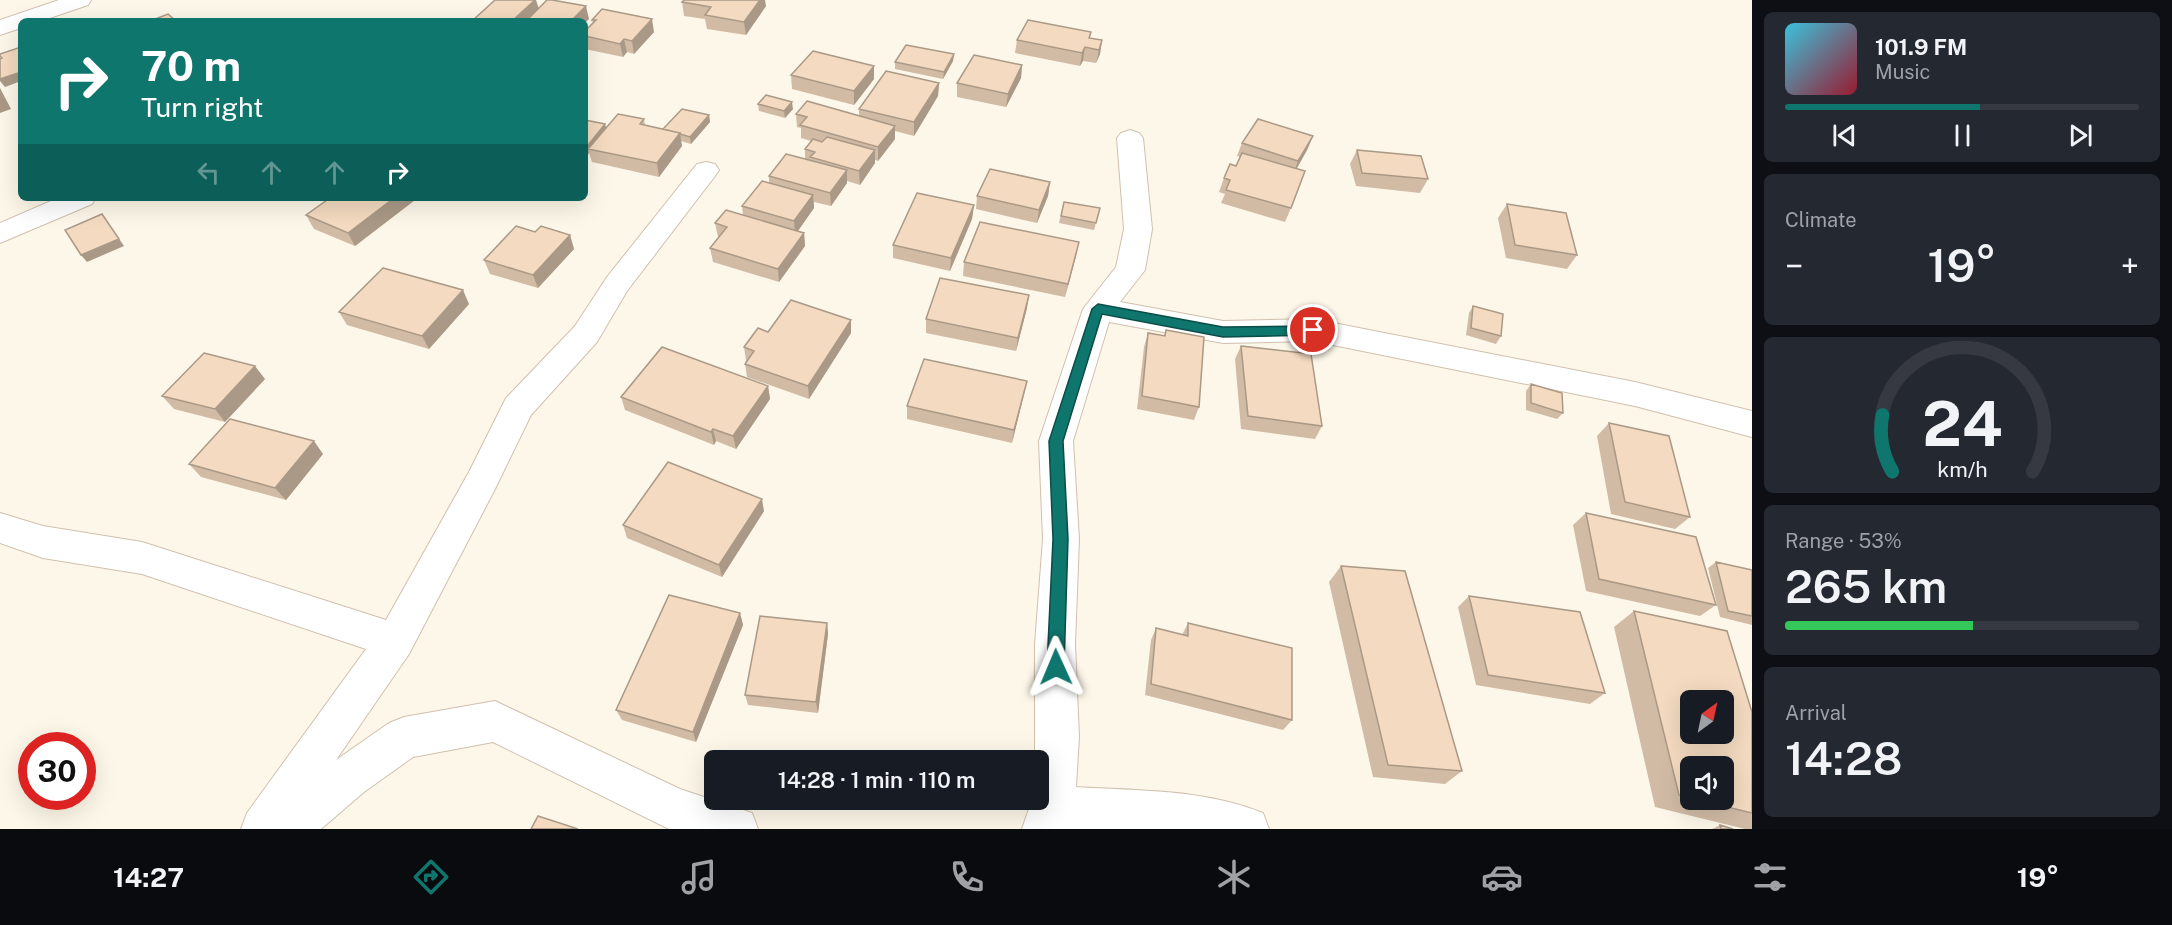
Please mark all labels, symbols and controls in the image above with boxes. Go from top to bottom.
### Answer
text: 101.9 FM [1875,34,1967,60]
text: 70 m [141,41,241,90]
icon: right [42,42,120,120]
text: Music [1875,60,1930,84]
text: Turn right [141,91,264,123]
icon: previous [1828,119,1861,152]
icon: pause [1946,119,1979,152]
icon: next [2064,119,2097,152]
icon: left [192,156,225,189]
icon: ahead [255,156,288,189]
icon: ahead [318,156,351,189]
icon: right [381,156,414,189]
text: Climate [1785,208,1857,232]
text: 19° [1928,239,1996,292]
text: − [1785,247,1803,285]
text: + [2121,247,2139,285]
pin [1287,304,1338,355]
icon: arrive [1296,313,1329,346]
text: 24 [1922,387,2002,460]
text: km/h [1937,457,1987,482]
text: Range · 53% [1785,529,1902,553]
text: 265 km [1785,560,1947,613]
position arrow [1024,635,1088,699]
north arrow [1680,690,1734,744]
map controls [1680,690,1734,810]
text: Arrival [1785,701,1847,725]
speed limit sign: 30 [18,732,96,810]
text: 14:28 [1785,732,1902,785]
button: sound [1680,756,1734,810]
text: 14:28 · 1 min · 110 m [778,767,975,793]
icon: directions [410,856,452,898]
icon: music [678,856,720,898]
icon: phone [946,856,988,898]
icon: climate [1213,856,1255,898]
icon: car [1481,856,1523,898]
icon: filters [1749,856,1791,898]
text: 14:27 [113,861,184,893]
text: 19° [2017,861,2059,893]

